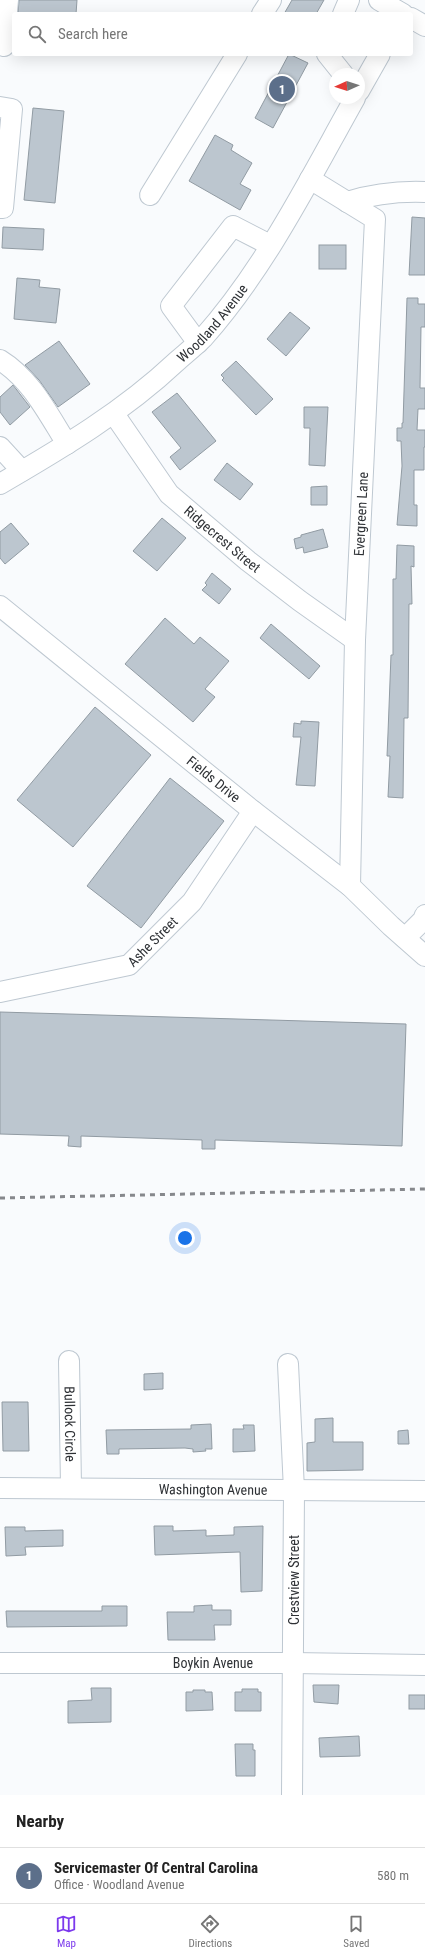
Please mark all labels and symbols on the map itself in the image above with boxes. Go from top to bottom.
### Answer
north arrow [329,68,365,104]
pin: 1 [269,74,295,104]
street label: Woodland Avenue [174,281,251,365]
street label: Evergreen Lane [351,471,371,556]
street label: Ridgecrest Street [181,502,264,576]
street label: Fields Drive [184,753,244,806]
street label: Ashe Street [124,913,181,970]
your location [175,1228,195,1248]
street label: Bullock Circle [61,1386,79,1462]
street label: Washington Avenue [159,1481,268,1498]
street label: Crestview Street [286,1535,302,1625]
street label: Boykin Avenue [173,1655,254,1671]

